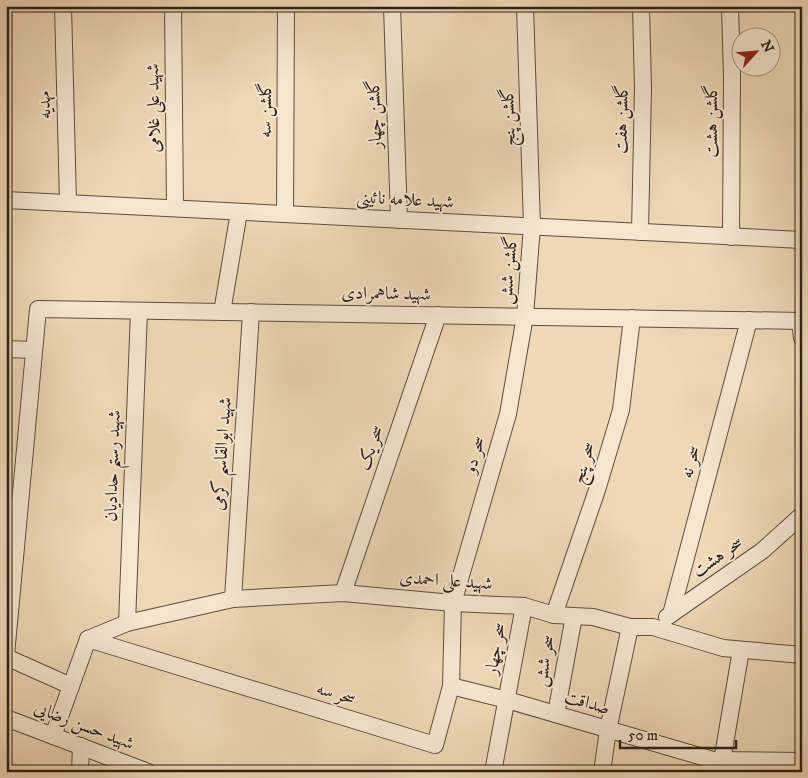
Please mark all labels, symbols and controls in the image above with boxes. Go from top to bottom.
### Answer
north arrow [730,28,780,78]
text: N [756,38,778,56]
street label: شهید علی غلامی [142,63,167,153]
street label: گلشن چهار [362,79,387,151]
street label: گلشن سه [254,82,277,138]
street label: گلشن هفت [609,84,634,154]
street label: گلشن هشت [700,84,723,158]
street label: گلشن پنج [496,87,525,147]
street label: مهدیه [34,91,56,119]
street label: شهید علامه‌ نائینی [356,186,454,215]
street label: گلشن شش [494,235,523,305]
street label: شهید شاهمرادی [341,282,431,306]
street label: شهید ابوالقاسم کرمی [207,397,243,512]
street label: شهید رستم حدادیان [100,410,132,522]
street label: سحر یک [353,422,389,474]
street label: سحر دو [459,434,491,478]
street label: سحر پنج [567,439,605,488]
street label: سحر نه [676,443,706,481]
street label: سحر هشت [688,532,748,582]
street label: شهید علی احمدی [399,567,493,596]
street label: سحر چهار [480,621,511,679]
street label: سحر شش [530,633,560,689]
street label: سحر سه [314,678,358,710]
street label: صداقت [562,686,612,720]
street label: شهید حسن رضایی [31,697,137,755]
scale bar [620,718,737,750]
text: 50 m [628,726,658,745]

